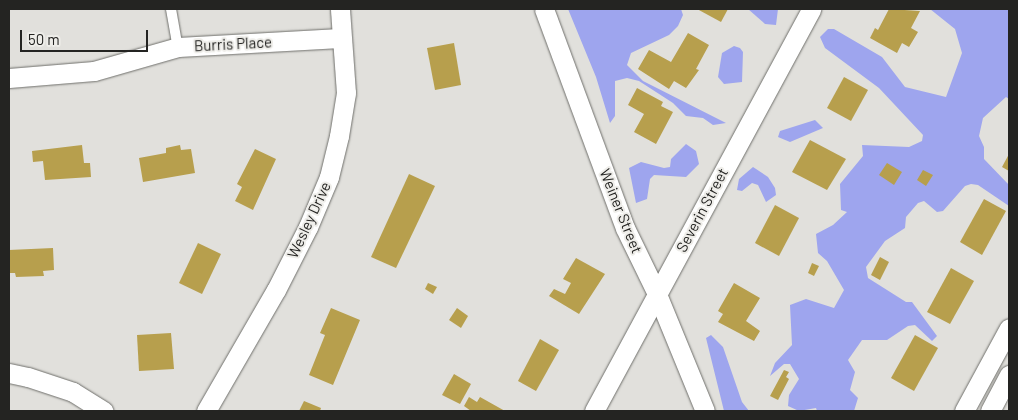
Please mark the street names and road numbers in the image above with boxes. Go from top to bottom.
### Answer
street label: Burris Place [194,33,272,55]
street label: Severin Street [672,165,732,255]
street label: Weiner Street [596,166,646,256]
street label: Wesley Drive [283,179,335,261]

